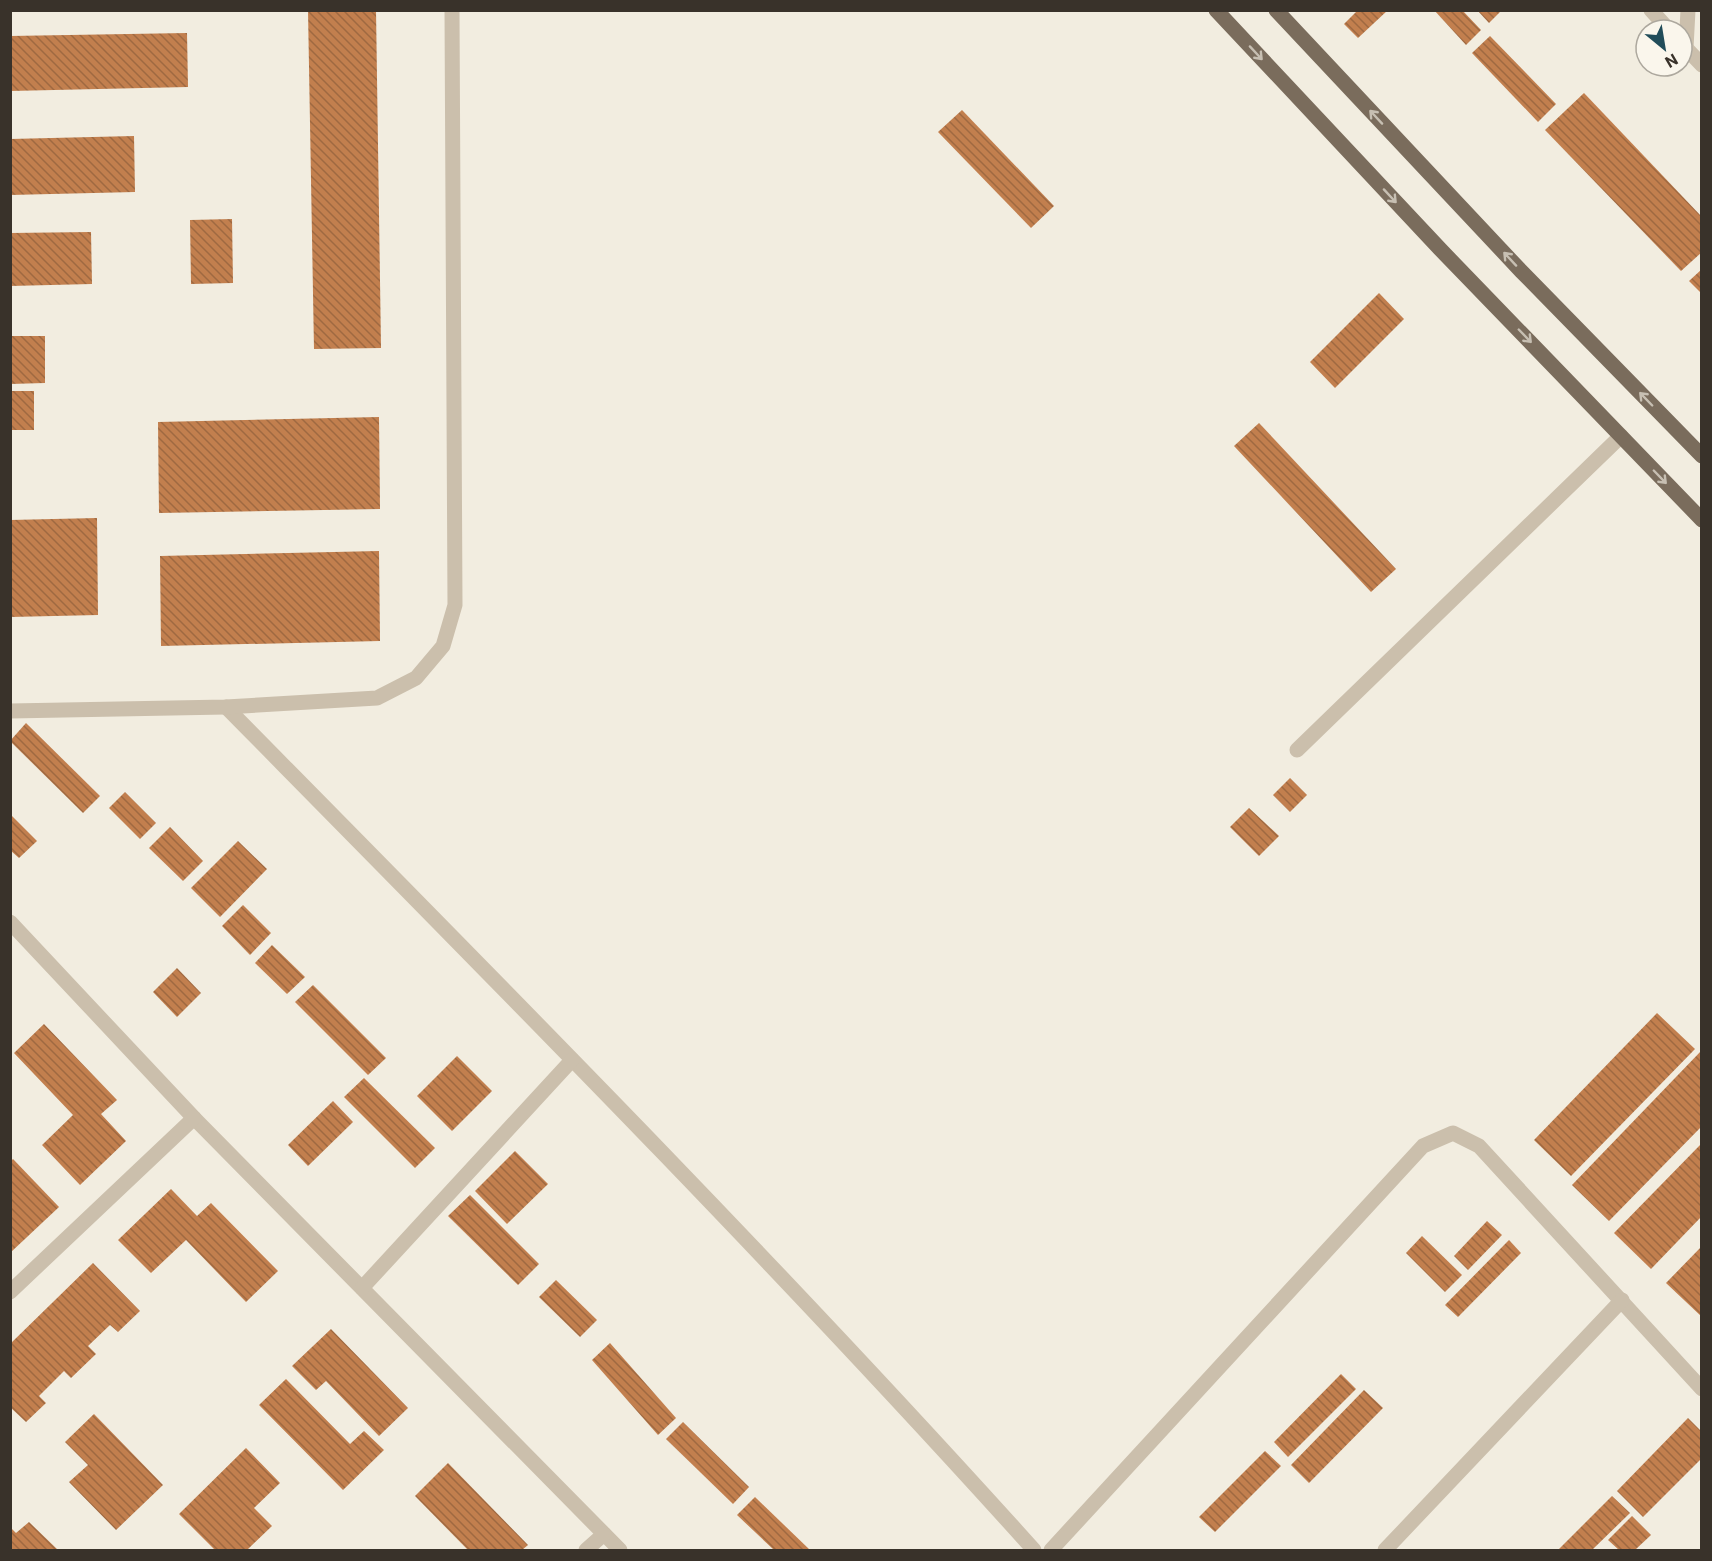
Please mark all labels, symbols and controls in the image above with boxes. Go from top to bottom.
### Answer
north arrow [1634,18,1694,78]
one-way arrow [1249,46,1264,61]
text: N [1662,50,1681,72]
one-way arrow [1369,110,1384,125]
one-way arrow [1383,188,1397,203]
one-way arrow [1503,252,1517,267]
one-way arrow [1517,329,1532,344]
one-way arrow [1639,392,1653,407]
one-way arrow [1653,469,1667,484]

